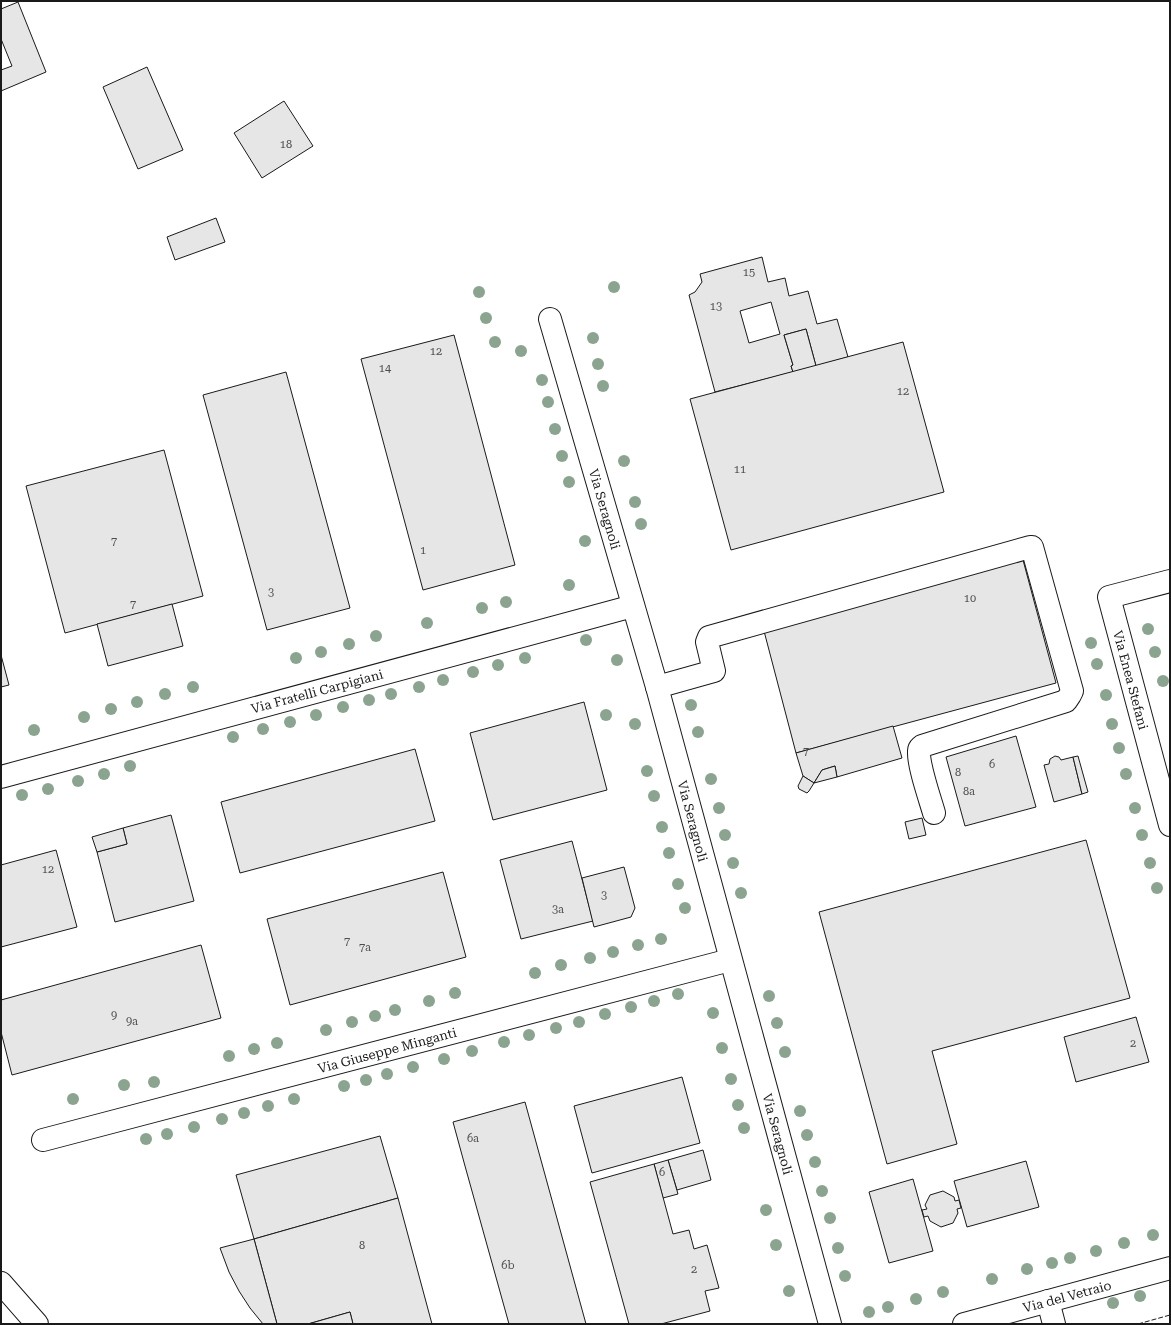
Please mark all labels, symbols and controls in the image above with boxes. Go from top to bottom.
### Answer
house number: 18 [280,138,292,151]
house number: 15 [743,266,755,279]
house number: 13 [710,300,722,313]
house number: 12 [430,345,442,358]
house number: 14 [379,362,392,375]
house number: 12 [897,385,909,398]
house number: 11 [734,463,746,476]
street label: Via Seragnoli [586,467,623,551]
house number: 7 [111,535,117,548]
house number: 1 [420,544,426,557]
house number: 3 [268,586,274,599]
house number: 10 [964,592,976,605]
house number: 7 [130,598,136,611]
street label: Via Enea Stefani [1110,629,1151,731]
street label: Via Fratelli Carpigiani [249,667,385,716]
house number: 7 [803,745,809,758]
house number: 6 [989,758,995,771]
house number: 8 [955,766,961,779]
street label: Via Seragnoli [675,779,711,863]
house number: 8a [963,785,975,798]
house number: 12 [42,863,54,876]
house number: 3 [601,889,607,902]
house number: 3a [552,903,564,916]
house number: 7 [344,935,350,948]
house number: 7a [359,941,371,954]
house number: 9 [111,1009,117,1022]
house number: 9a [126,1015,138,1028]
street label: Via Giuseppe Minganti [316,1025,458,1076]
house number: 2 [1130,1037,1136,1050]
street label: Via Seragnoli [760,1092,796,1176]
house number: 6a [467,1132,479,1145]
house number: 6 [659,1166,665,1179]
house number: 8 [359,1239,365,1252]
house number: 6b [501,1259,515,1272]
house number: 2 [691,1263,697,1276]
street label: Via del Vetraio [1021,1277,1113,1315]

